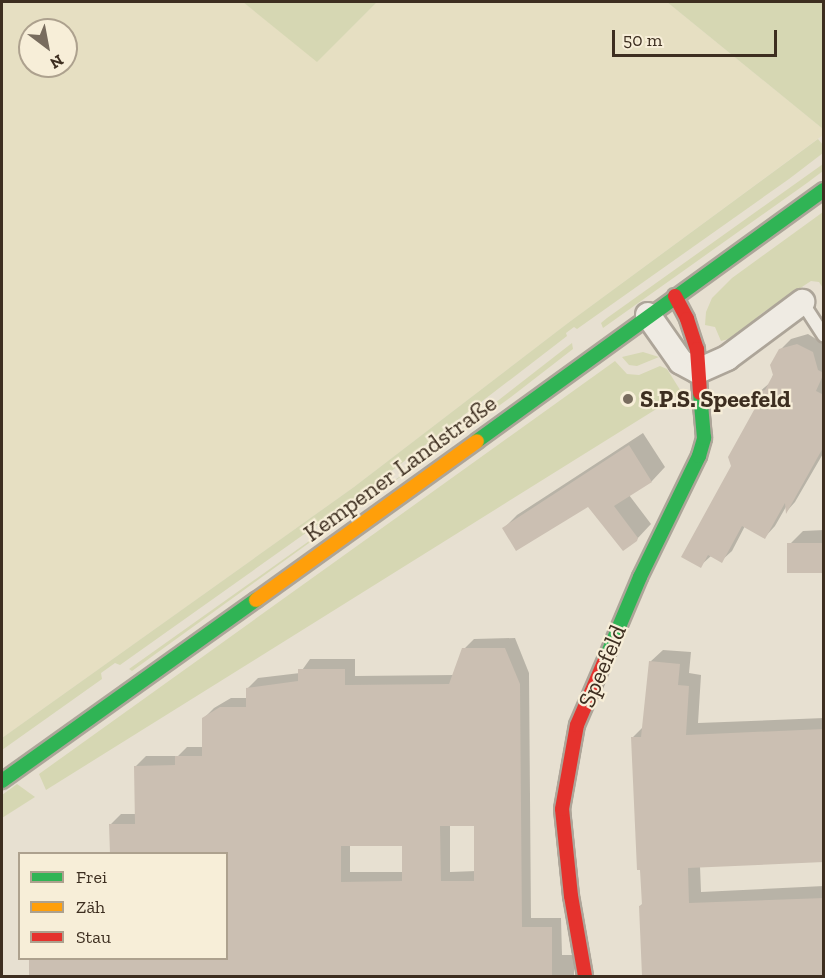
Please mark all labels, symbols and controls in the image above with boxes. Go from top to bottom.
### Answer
north arrow [18,18,78,78]
scale bar [615,18,780,56]
text: 50 m [623,29,662,51]
text: N [47,51,67,73]
place label: S.P.S. Speefeld [640,385,791,413]
street label: Kempener Landstraße [298,388,502,548]
marker: S.P.S. Speefeld [621,392,635,406]
street label: Speefeld [572,620,632,712]
legend [18,852,228,960]
text: Frei [76,866,107,888]
text: Zäh [76,896,105,918]
text: Stau [76,926,111,948]

